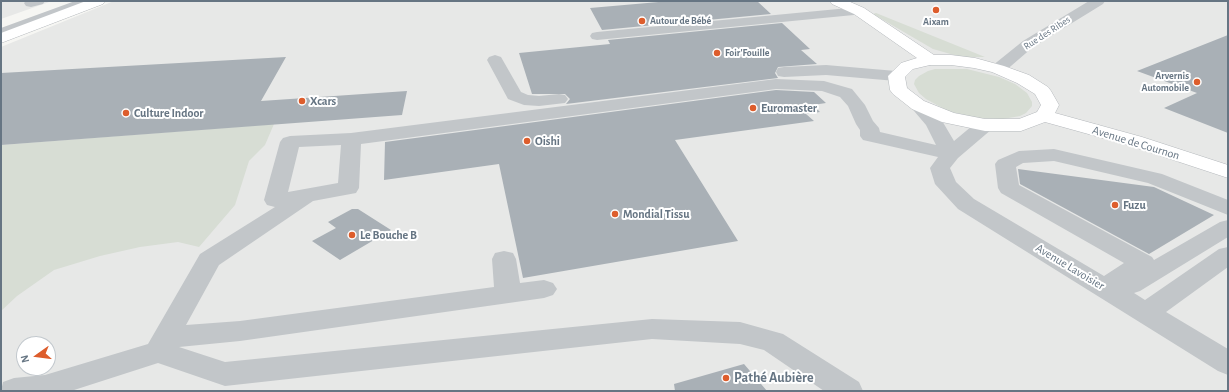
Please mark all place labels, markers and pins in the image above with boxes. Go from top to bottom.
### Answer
marker: Aixam [931,5,941,15]
place label: Autour de Bébé [650,15,711,27]
marker: Autour de Bébé [637,16,647,26]
place label: Aixam [923,16,949,28]
place label: Foir'Fouille [725,47,770,59]
marker: Foir'Fouille [712,48,722,58]
place label: Arvernis Automobile [1142,70,1189,94]
marker: Arvernis Automobile [1192,77,1202,87]
place label: Xcars [310,94,336,108]
marker: Xcars [297,96,307,106]
place label: Euromaster [761,101,817,115]
marker: Euromaster [748,103,758,113]
place label: Culture Indoor [134,106,203,120]
marker: Culture Indoor [121,108,131,118]
place label: Oishi [535,134,560,148]
marker: Oishi [522,136,532,146]
place label: Fuzu [1123,198,1146,212]
marker: Fuzu [1110,200,1120,210]
place label: Mondial Tissu [623,207,689,221]
marker: Mondial Tissu [610,209,620,219]
place label: Le Bouche B [360,228,417,242]
marker: Le Bouche B [347,230,357,240]
place label: Pathé Aubière [734,370,814,386]
marker: Pathé Aubière [721,373,731,383]

